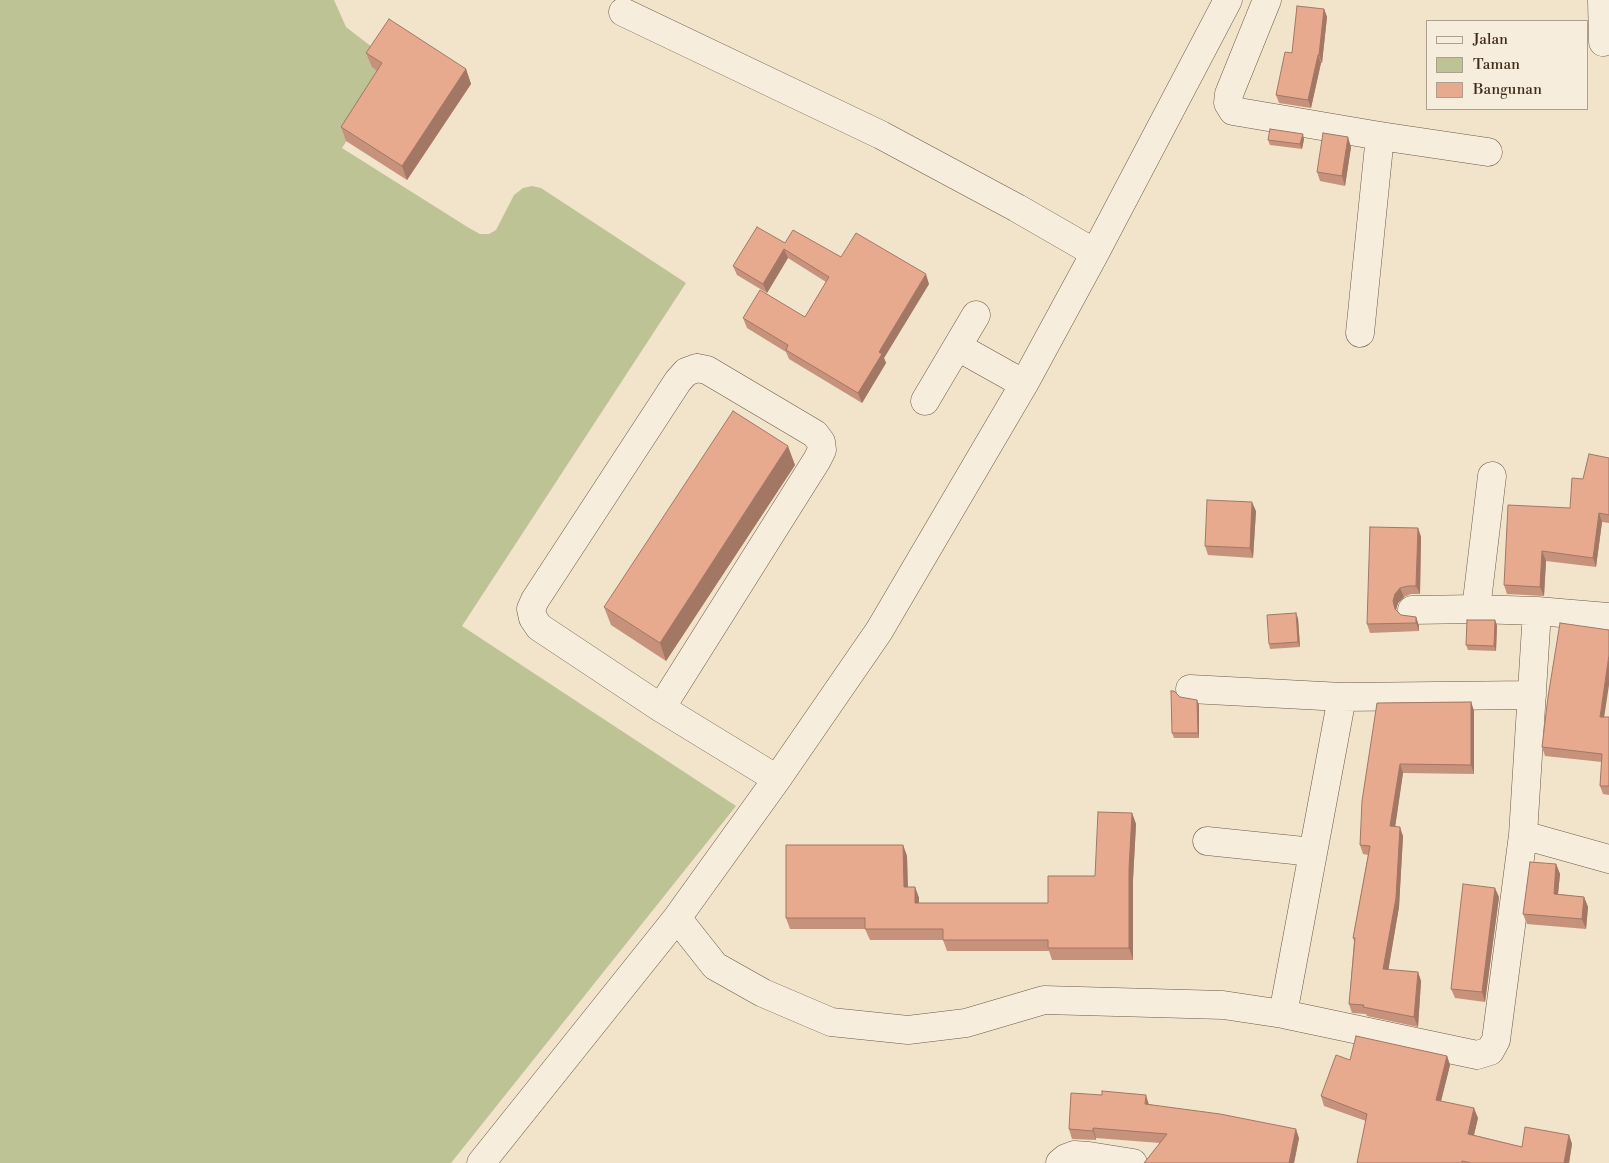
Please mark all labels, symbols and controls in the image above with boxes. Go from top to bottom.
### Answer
legend [1426,20,1589,110]
text: Jalan [1473,30,1508,49]
text: Taman [1473,55,1520,74]
text: Bangunan [1473,80,1542,99]

